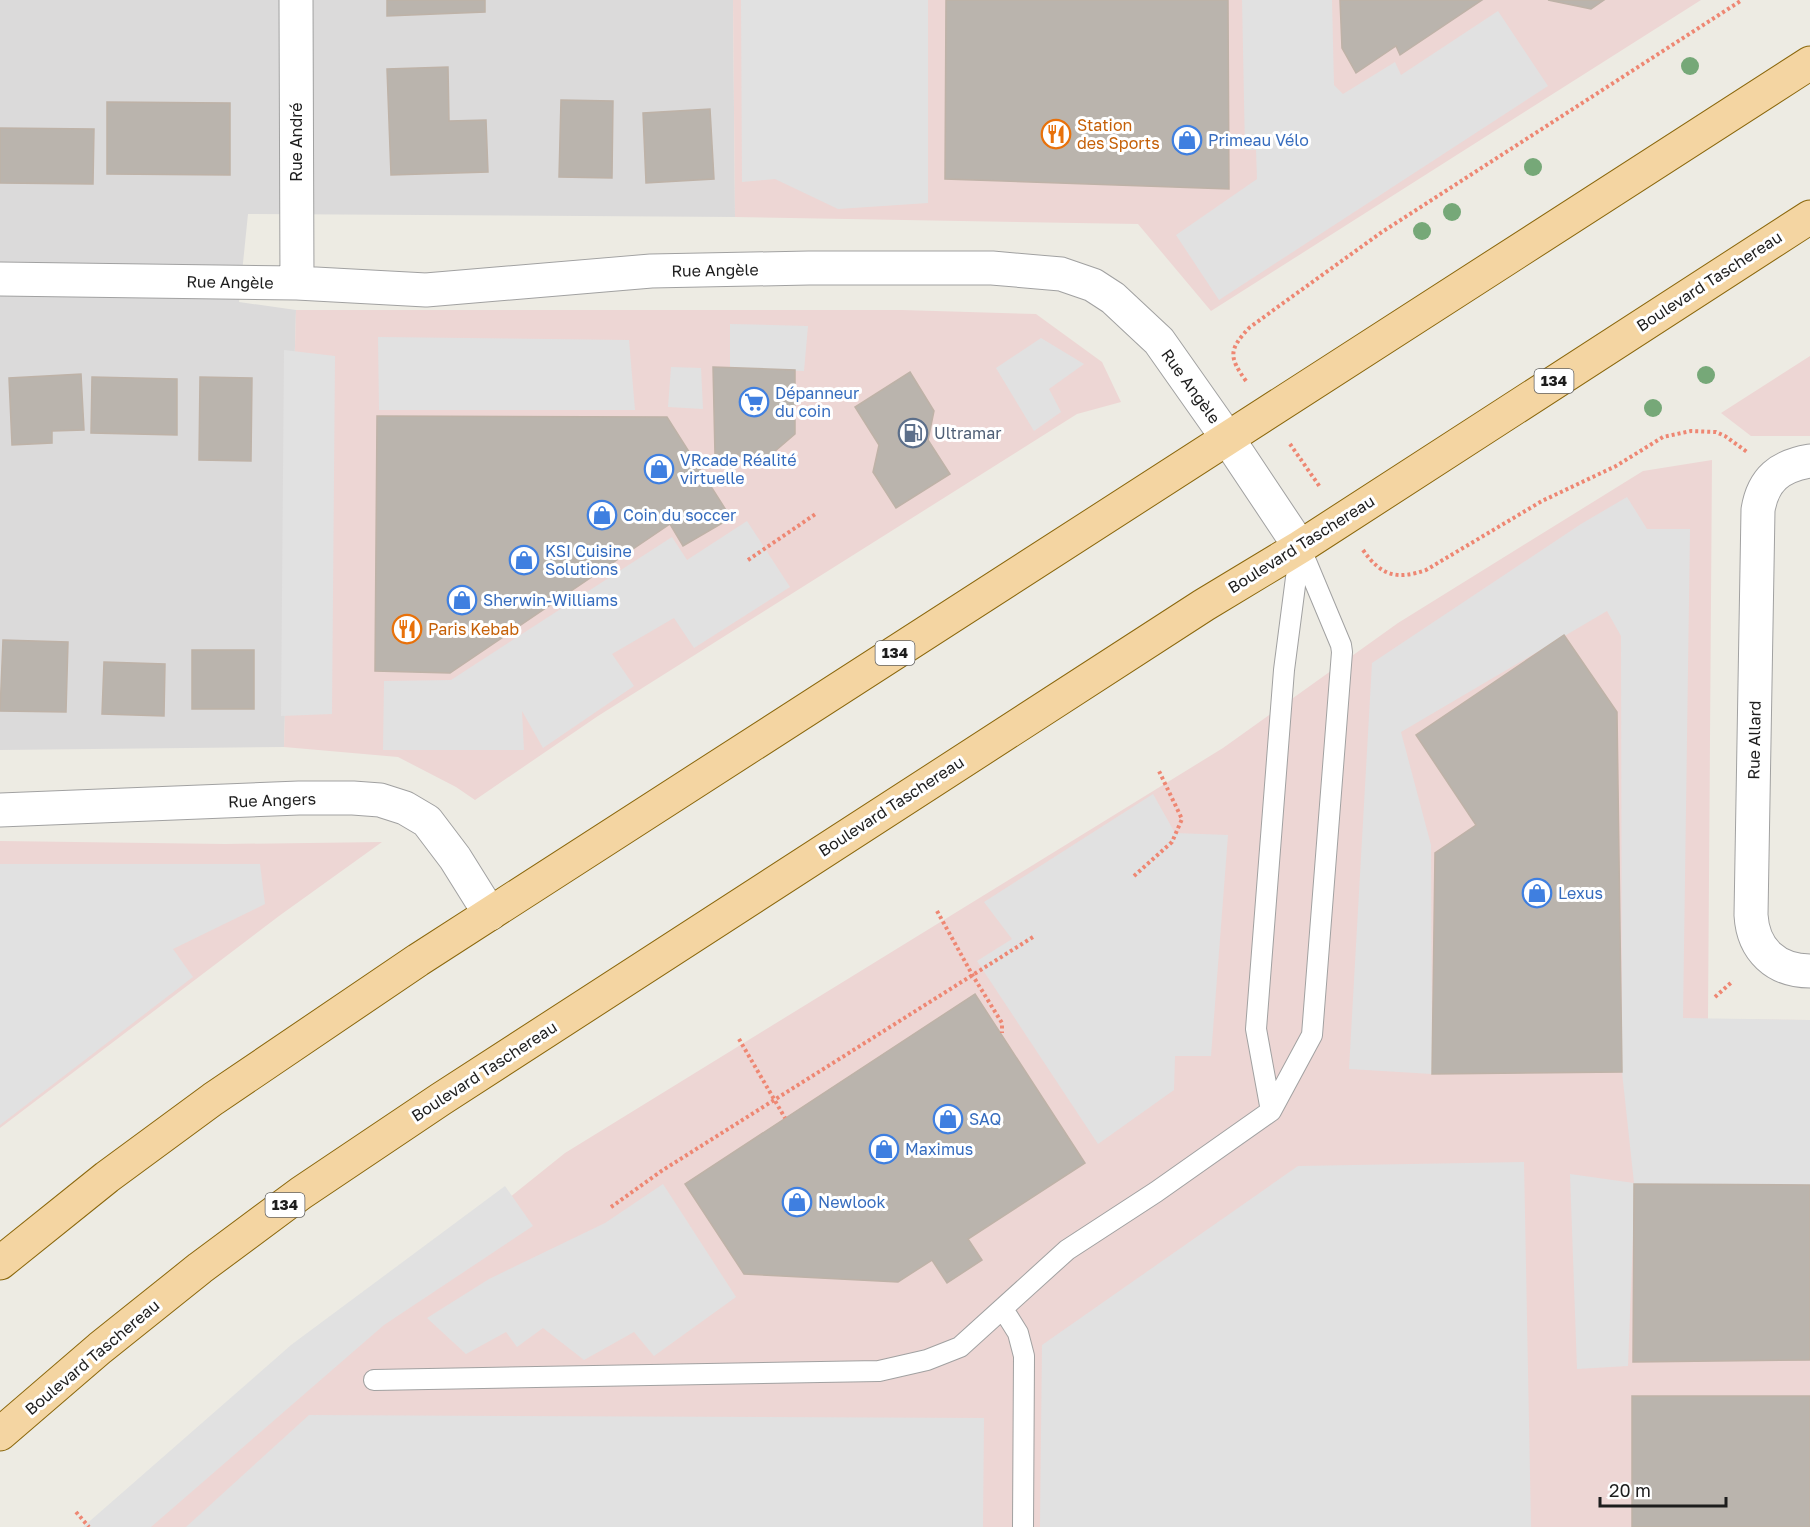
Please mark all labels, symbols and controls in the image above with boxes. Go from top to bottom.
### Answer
street label: Rue André [286,102,306,182]
place label: Station des Sports [1077,115,1160,153]
restaurant icon: Station des Sports [1040,118,1072,150]
shop icon: Primeau Vélo [1171,124,1203,156]
place label: Primeau Vélo [1208,130,1309,150]
street label: Boulevard Taschereau [1633,227,1785,335]
street label: Rue Angèle [671,259,759,281]
street label: Rue Angèle [186,271,274,293]
street label: Rue Angèle [1157,345,1225,427]
road number: 134 [1534,369,1574,393]
place label: Dépanneur du coin [775,383,859,421]
supermarket icon: Dépanneur du coin [738,386,770,418]
fuel station icon: Ultramar [897,417,929,449]
place label: Ultramar [934,423,1001,443]
place label: VRcade Réalité virtuelle [680,450,796,488]
shop icon: VRcade Réalité virtuelle [643,453,675,485]
street label: Boulevard Taschereau [1224,491,1378,597]
shop icon: Coin du soccer [586,499,618,531]
place label: Coin du soccer [623,505,736,525]
place label: KSI Cuisine Solutions [545,541,632,579]
shop icon: KSI Cuisine Solutions [508,544,540,576]
shop icon: Sherwin-Williams [446,584,478,616]
place label: Sherwin-Williams [483,590,618,610]
restaurant icon: Paris Kebab [391,613,423,645]
place label: Paris Kebab [428,619,519,639]
road number: 134 [876,641,914,665]
street label: Rue Allard [1743,700,1765,780]
street label: Boulevard Taschereau [815,752,967,860]
street label: Rue Angers [228,788,316,812]
shop icon: Lexus [1521,877,1553,909]
place label: Lexus [1558,883,1603,903]
street label: Boulevard Taschereau [408,1017,560,1125]
shop icon: SAQ [932,1103,964,1135]
place label: SAQ [969,1109,1001,1129]
shop icon: Maximus [868,1133,900,1165]
place label: Maximus [905,1139,973,1159]
shop icon: Newlook [781,1186,813,1218]
place label: Newlook [818,1192,885,1212]
road number: 134 [266,1193,304,1217]
street label: Boulevard Taschereau [21,1295,163,1419]
scale bar [1600,1470,1726,1508]
text: 20 m [1609,1479,1651,1501]

